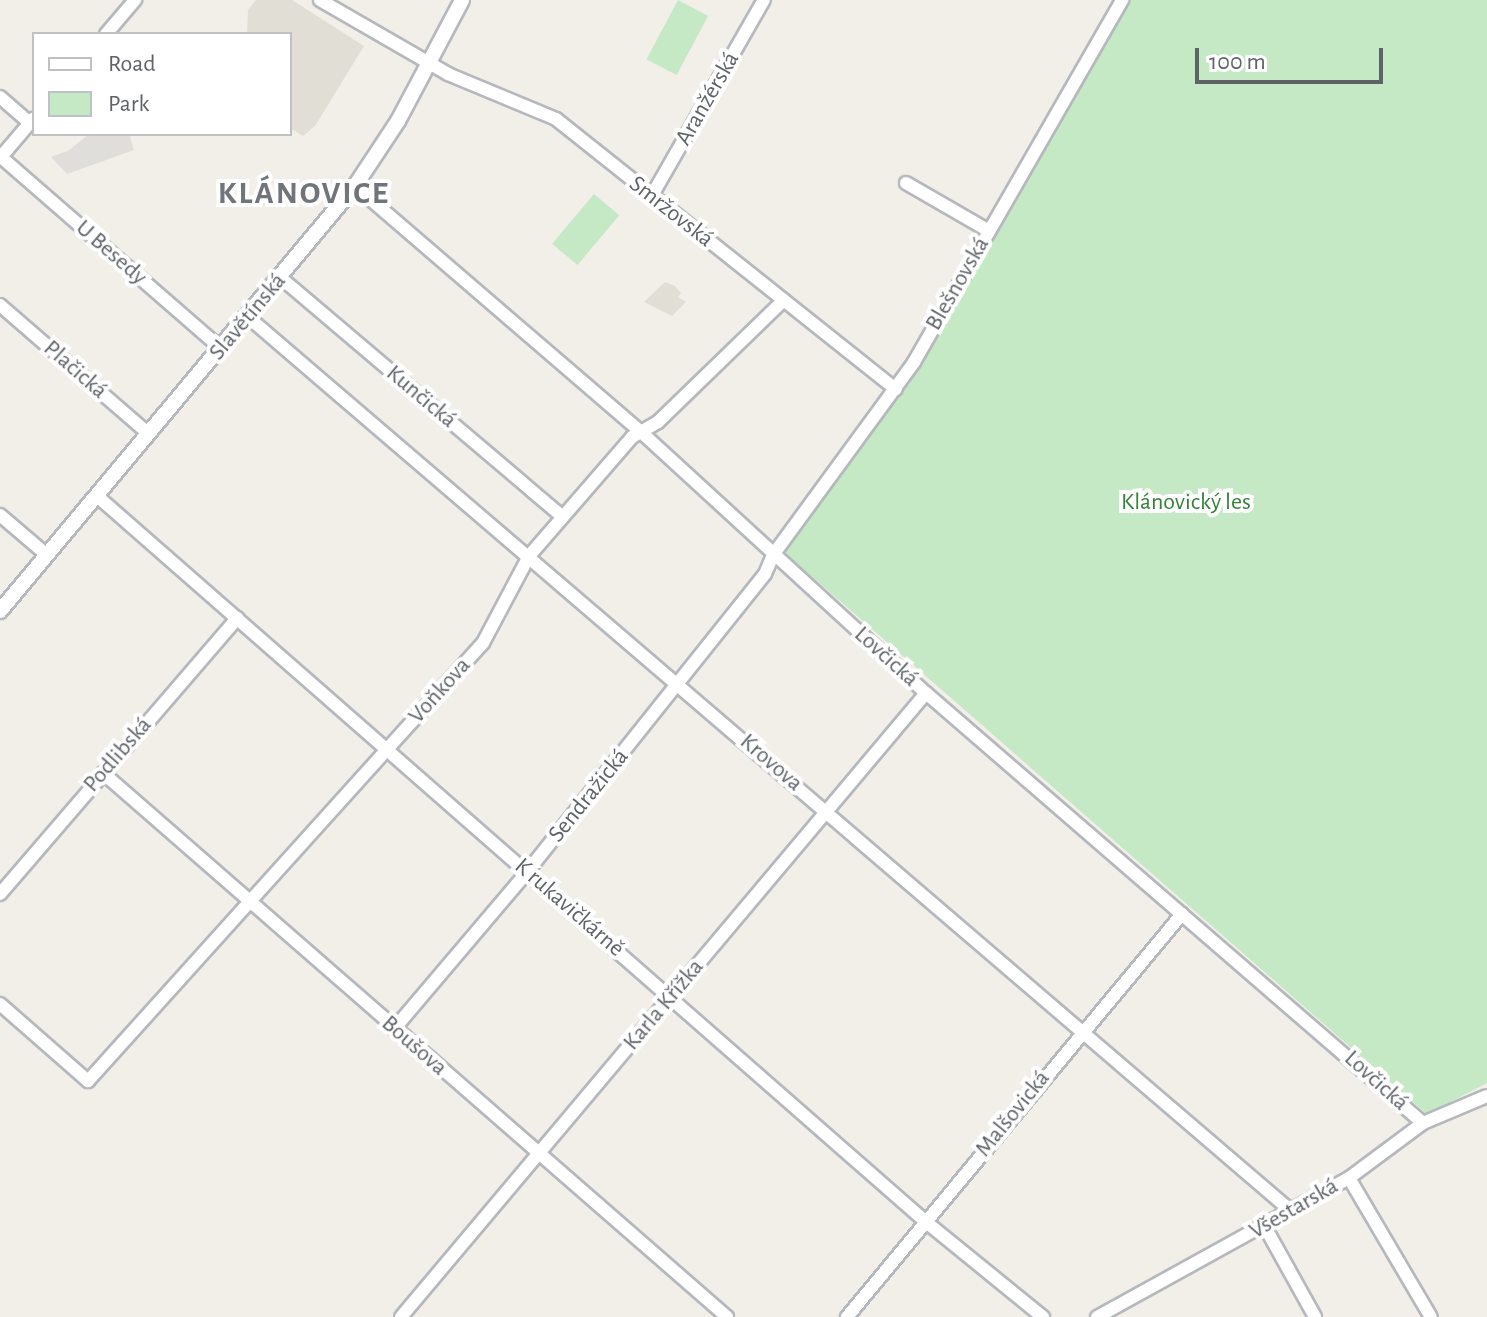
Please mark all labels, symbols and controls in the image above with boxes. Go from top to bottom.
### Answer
legend [32,32,292,136]
scale bar [1199,32,1387,82]
street label: Aranžérská [670,47,746,151]
text: 100 m [1209,50,1266,74]
text: Road [108,52,156,76]
text: Park [108,92,149,116]
street label: Smržovská [623,170,719,254]
district label: KLÁNOVICE [218,174,390,212]
street label: U Besedy [69,214,153,292]
street label: Blešnovská [920,232,996,336]
street label: Slavětínská [203,268,293,366]
street label: Plačická [37,334,113,406]
street label: Kunčická [380,359,462,435]
park label: Klánovický les [1121,489,1251,517]
street label: Lovčická [848,621,924,693]
street label: Voňkova [403,652,477,730]
street label: Podlibská [78,712,158,798]
street label: Krovova [734,728,808,798]
street label: Sendražická [543,743,635,849]
street label: K rukavičkárně [508,853,630,963]
street label: Karla Křížka [617,953,711,1057]
street label: Boušova [375,1010,453,1082]
street label: Lovčická [1338,1045,1414,1117]
street label: Malšovická [969,1065,1057,1163]
street label: Všestarská [1244,1172,1344,1246]

